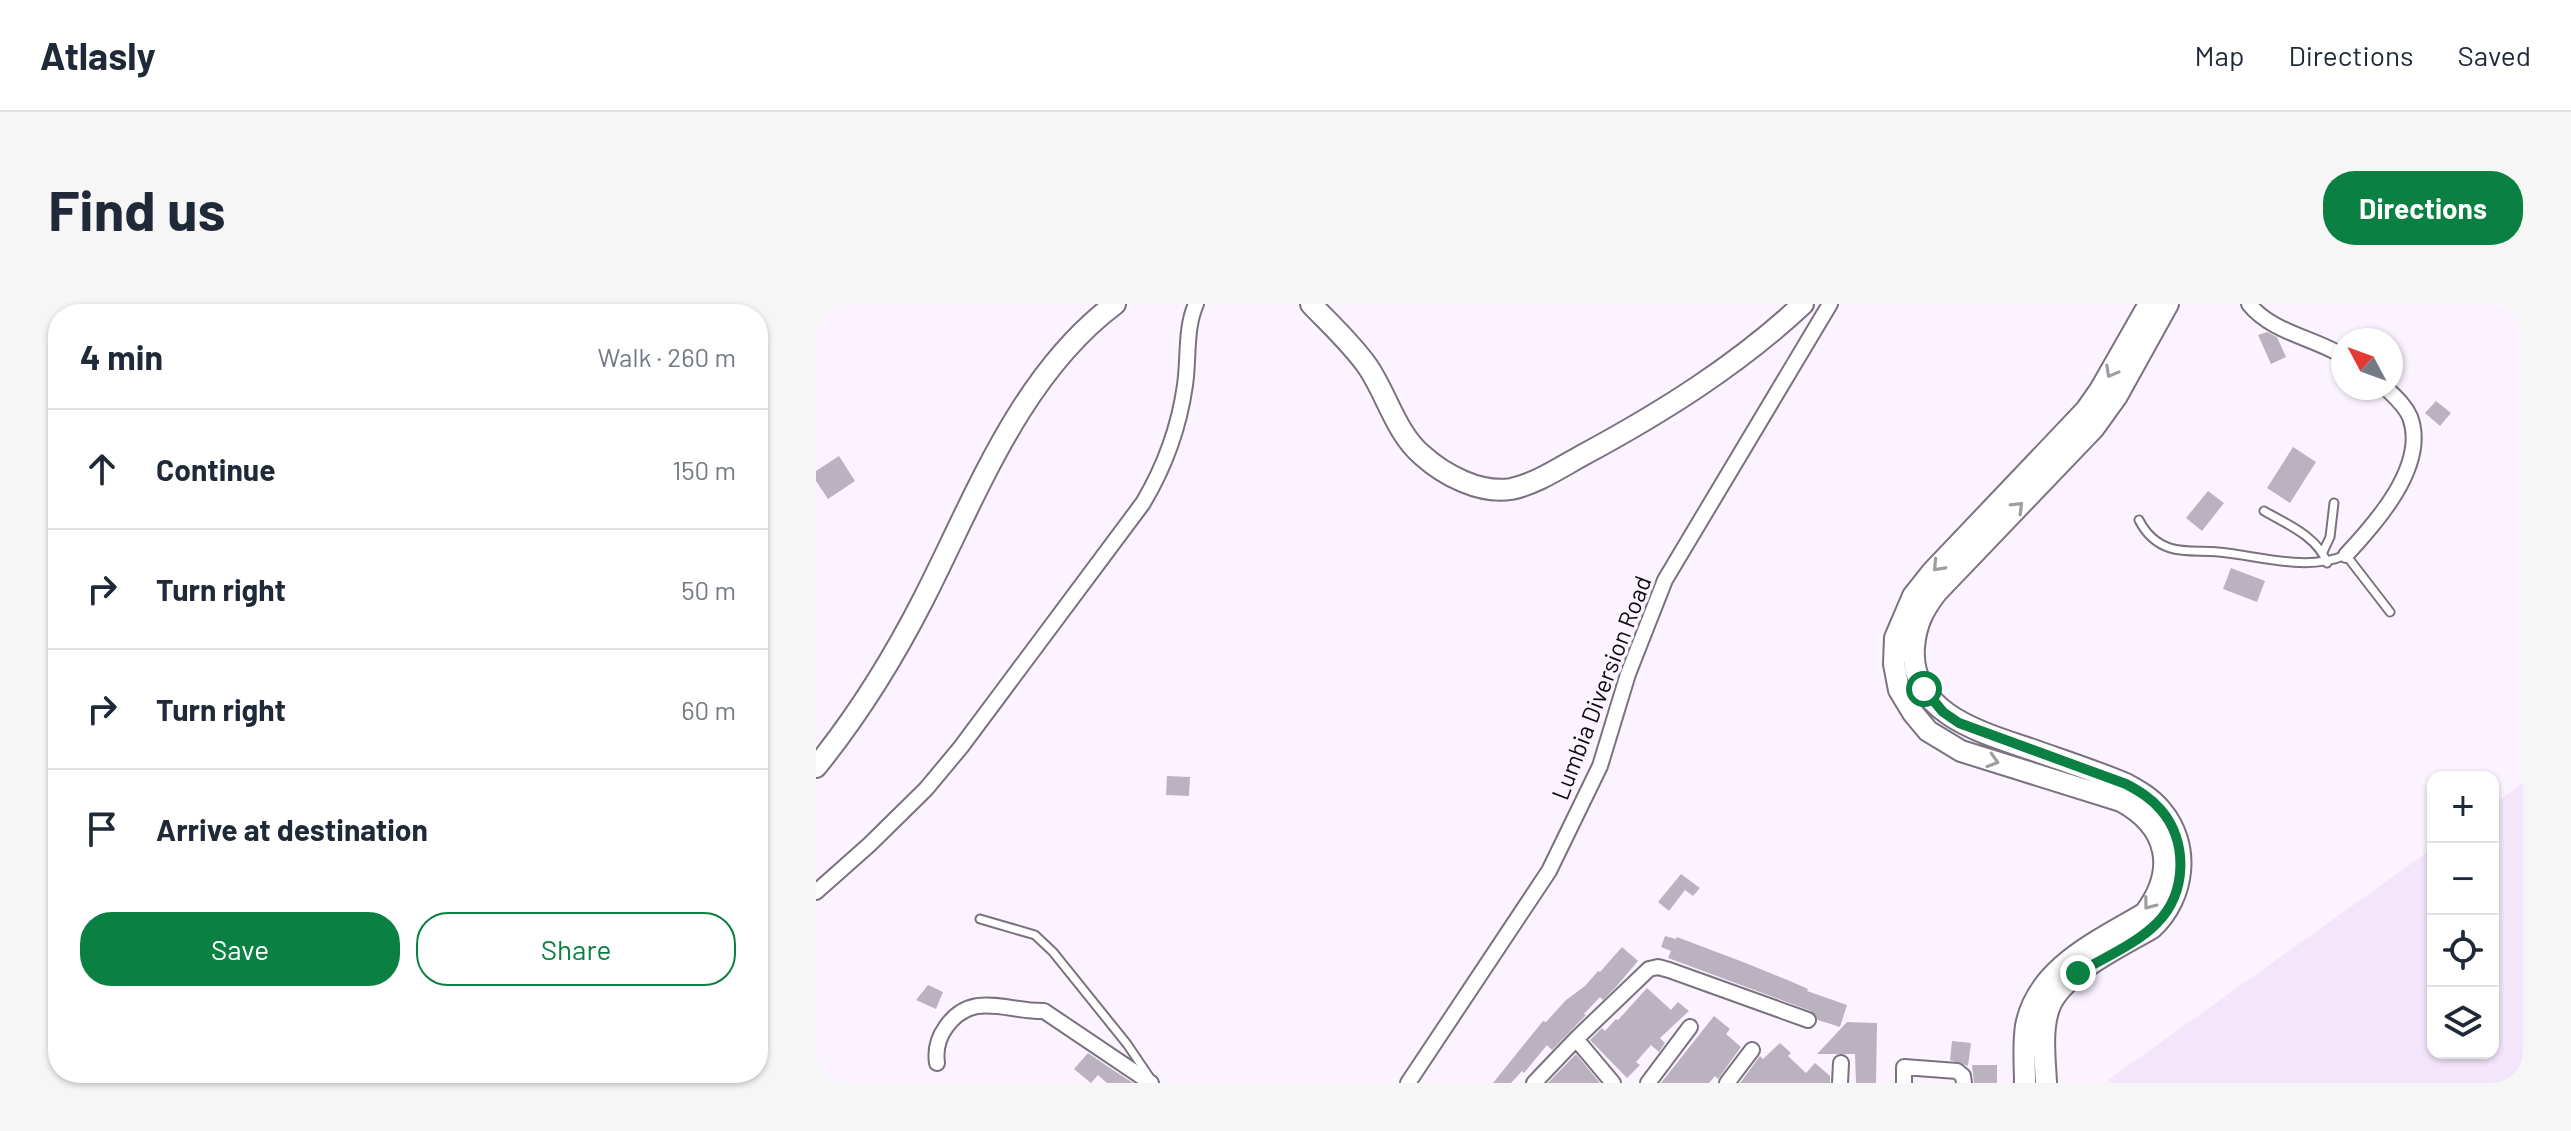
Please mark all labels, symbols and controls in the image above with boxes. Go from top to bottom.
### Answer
text: Atlasly [40,32,156,78]
text: Map [2195,38,2244,72]
text: Directions [2288,38,2414,72]
text: Saved [2458,38,2531,72]
button: Directions [2323,171,2523,245]
text: Find us [48,175,226,242]
north arrow [2331,328,2403,400]
text: 4 min [80,336,163,377]
text: Walk · 260 m [598,341,736,372]
one-way arrow [2105,364,2120,378]
icon: ahead [80,447,124,491]
text: Continue [156,451,276,487]
text: 150 m [672,454,736,485]
one-way arrow [2009,502,2023,516]
one-way arrow [1934,556,1948,571]
icon: right [80,567,124,611]
text: Turn right [156,571,286,607]
street label: Lumbia Diversion Road [1544,571,1657,804]
text: 50 m [681,574,736,605]
route start [1906,671,1942,707]
icon: right [80,687,124,731]
text: Turn right [156,691,286,727]
text: 60 m [681,694,736,725]
one-way arrow [1985,752,1999,768]
map controls [2427,771,2499,1059]
button: + [2427,771,2499,843]
icon: arrive [80,807,124,851]
text: Arrive at destination [156,811,428,847]
button: − [2427,843,2499,915]
one-way arrow [2144,895,2158,910]
button: Save [80,912,400,986]
button: Share [416,912,736,986]
button: locate [2427,915,2499,987]
route end [2060,955,2096,991]
button: layers [2427,987,2499,1059]

